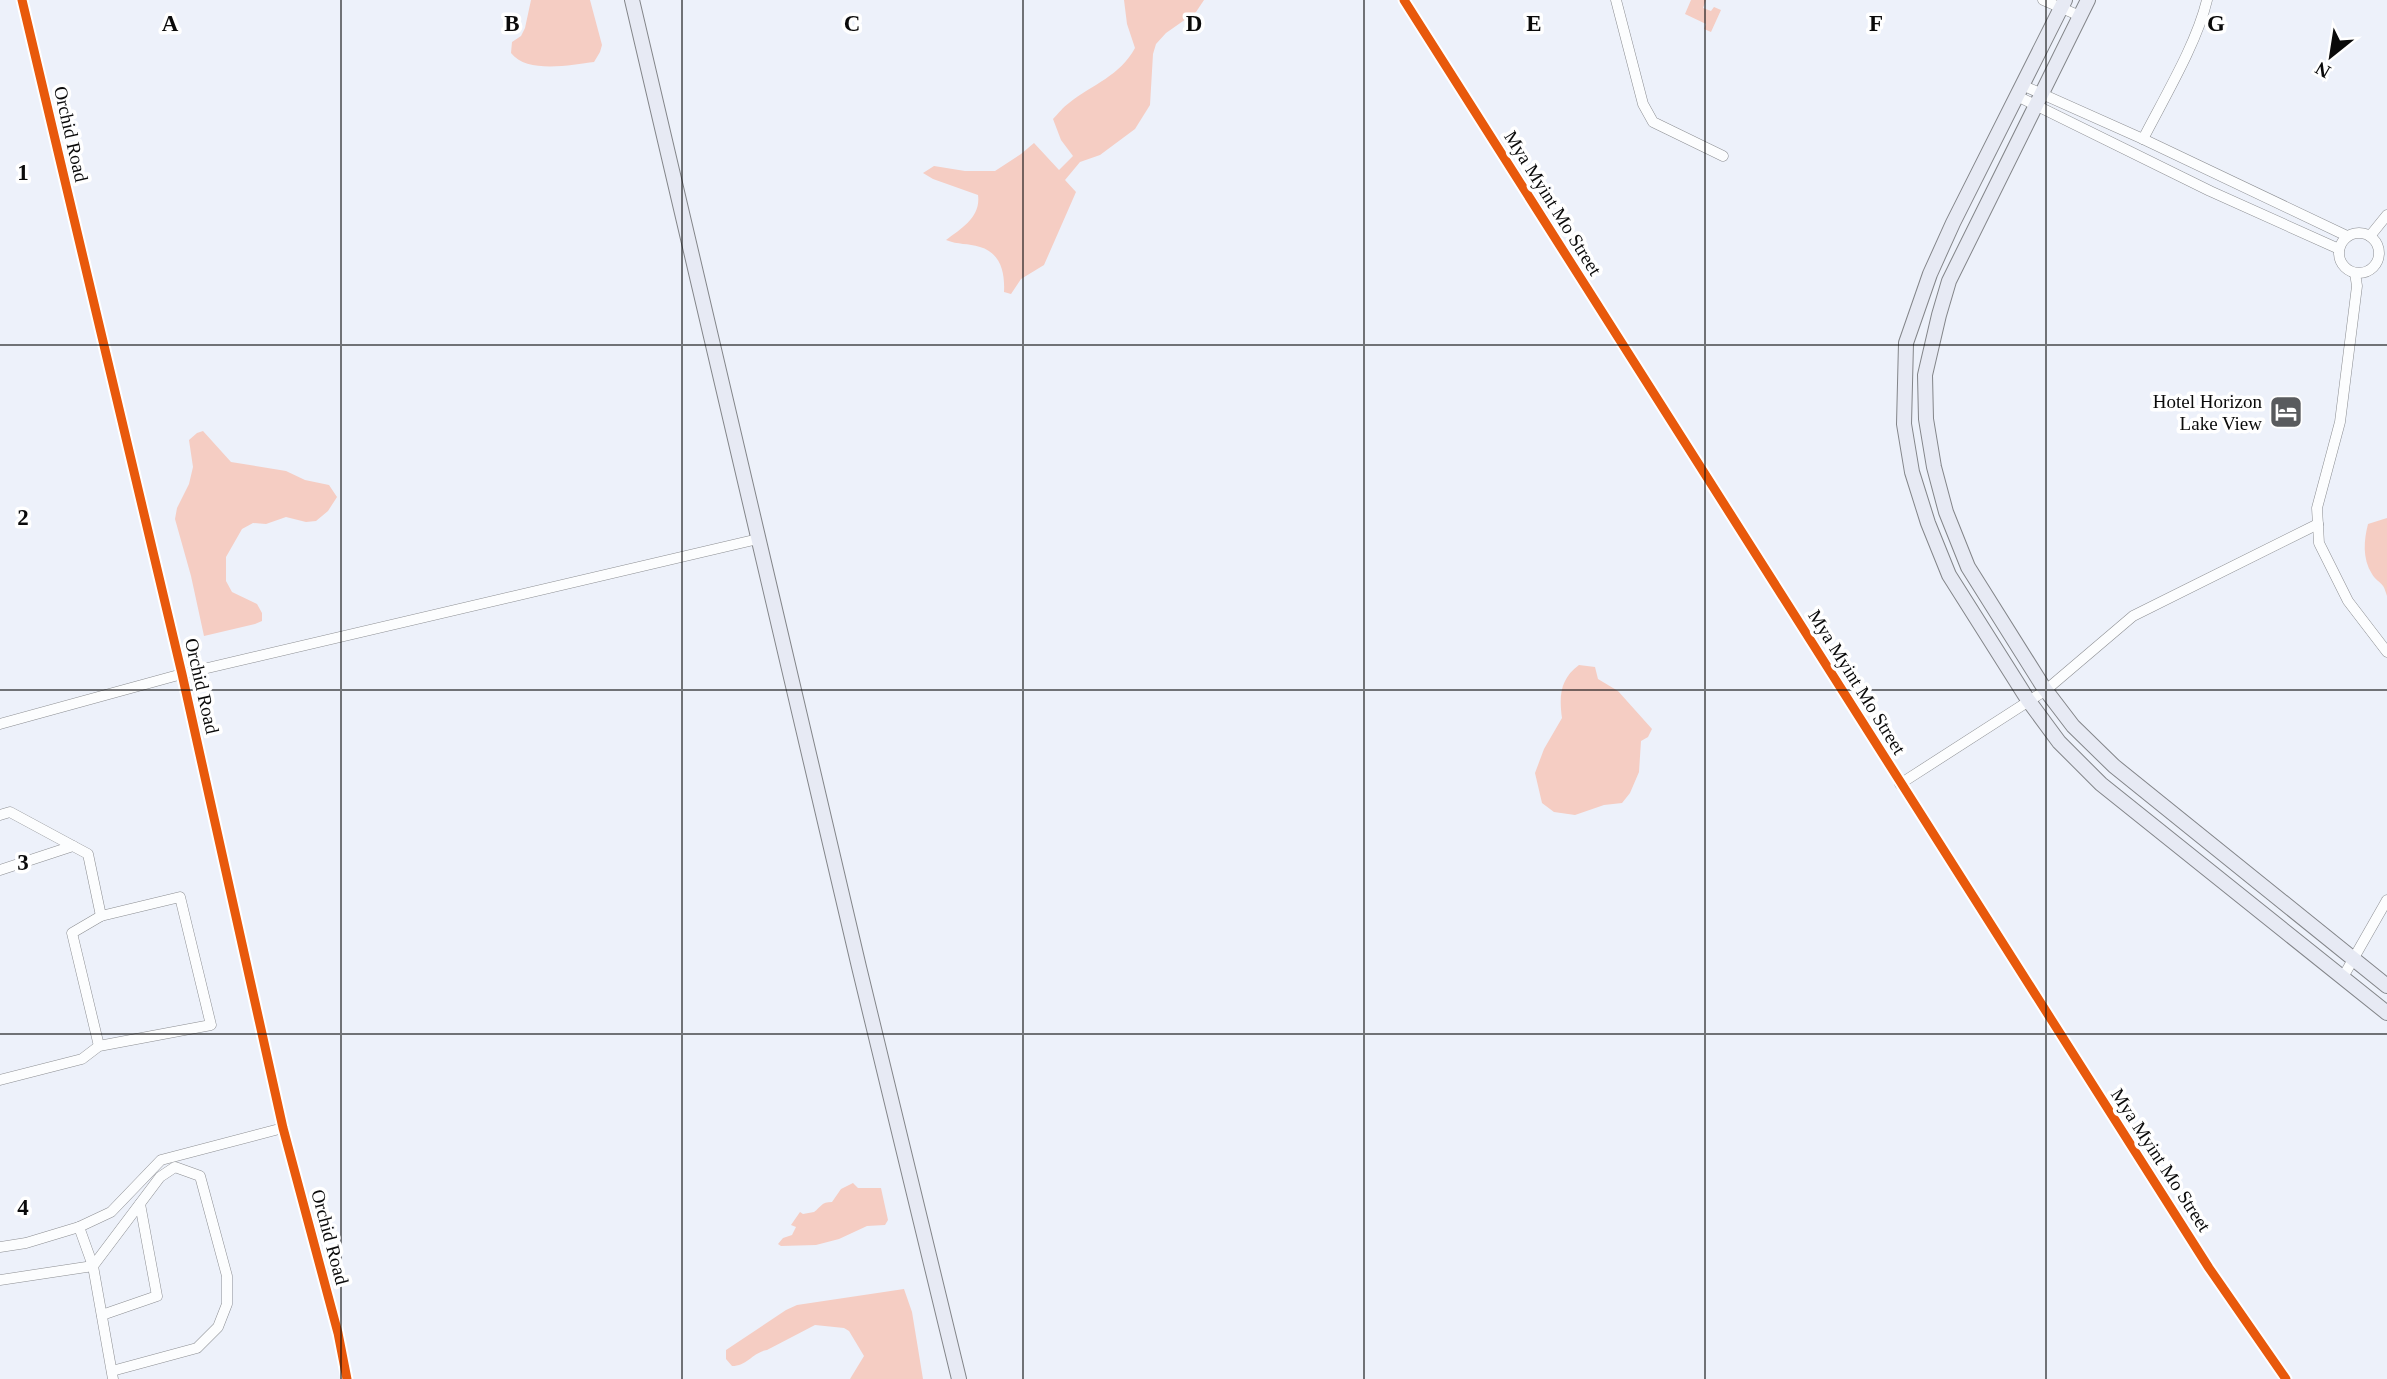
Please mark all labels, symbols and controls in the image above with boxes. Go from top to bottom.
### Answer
text: A [162,11,179,36]
text: B [504,11,520,36]
text: C [844,11,860,36]
text: D [1186,11,1202,36]
text: E [1526,11,1542,36]
text: F [1869,11,1883,36]
text: G [2207,11,2225,36]
north arrow [2296,21,2366,91]
text: N [2311,58,2334,83]
street label: Orchid Road [50,84,92,184]
street label: Mya Myint Mo Street [1500,127,1606,280]
text: 1 [17,160,29,185]
place label: Hotel Horizon Lake View [2153,391,2262,434]
hotel icon: Hotel Horizon Lake View [2267,393,2305,431]
text: 2 [17,505,29,530]
street label: Mya Myint Mo Street [1804,606,1910,759]
street label: Orchid Road [181,636,223,736]
text: 3 [17,850,29,875]
street label: Mya Myint Mo Street [2107,1085,2215,1236]
street label: Orchid Road [307,1187,353,1287]
text: 4 [17,1195,29,1220]

